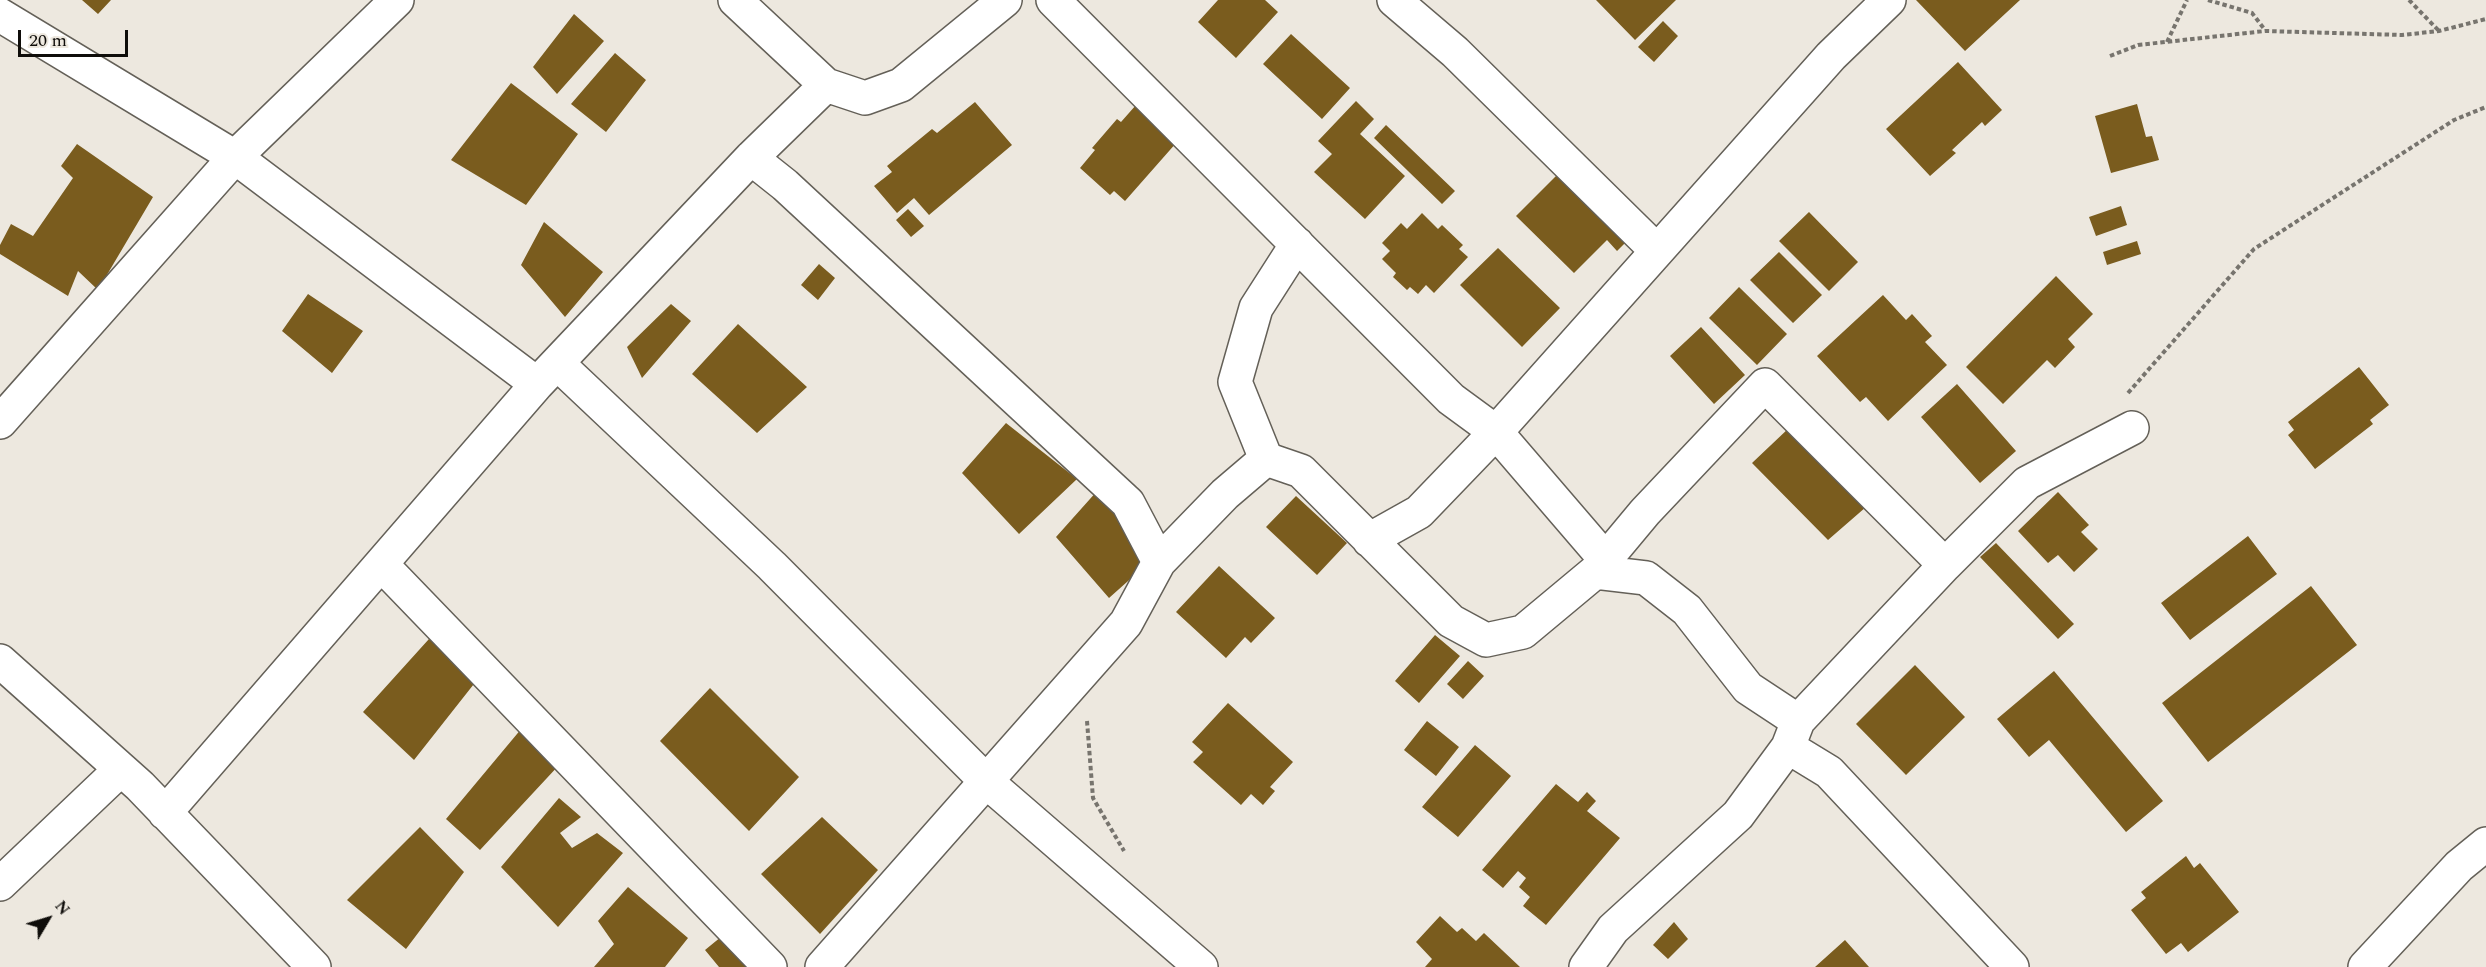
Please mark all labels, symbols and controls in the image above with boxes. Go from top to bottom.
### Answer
scale bar [21,18,130,56]
text: 20 m [29,27,67,54]
north arrow [18,889,78,949]
text: N [49,895,76,920]

